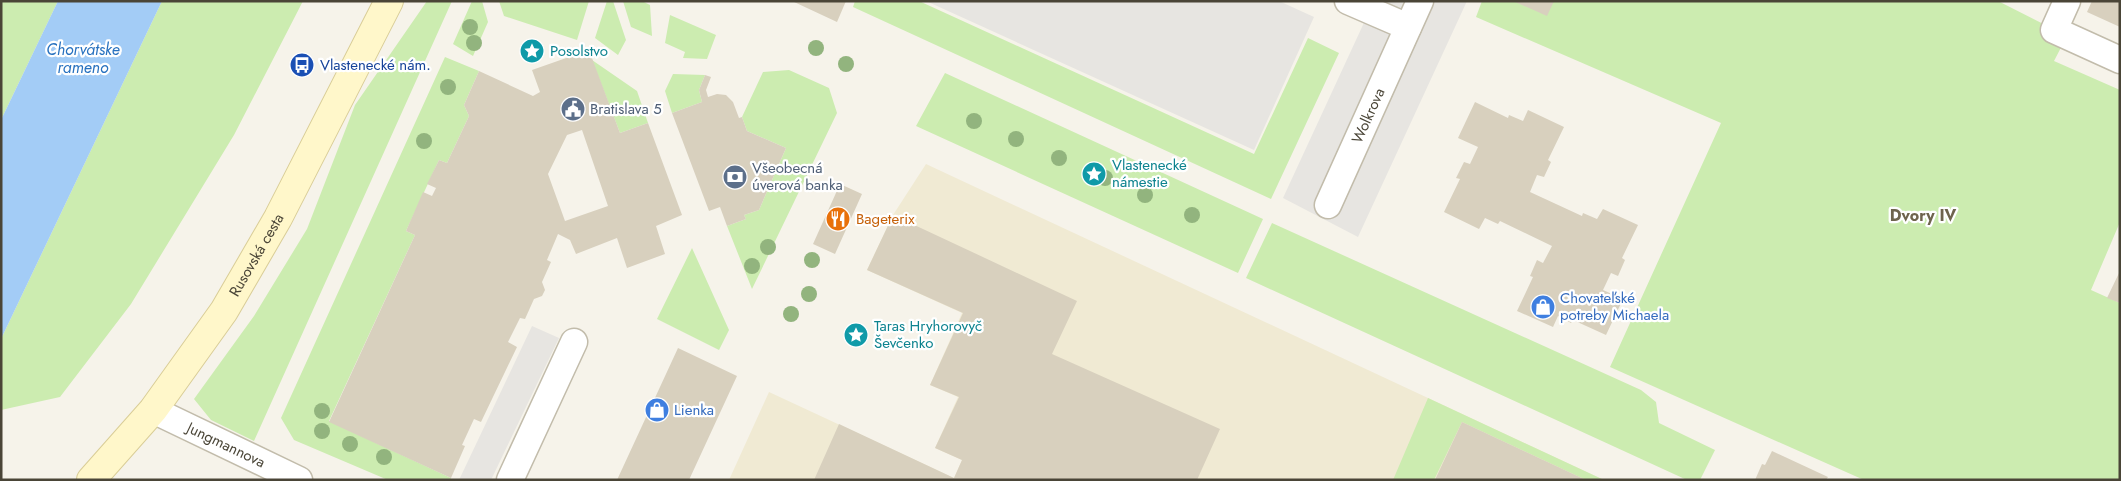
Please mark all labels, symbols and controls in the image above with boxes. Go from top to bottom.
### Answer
water label: Chorvátske rameno [46,38,120,79]
place icon: Posolstvo [519,38,545,64]
place label: Posolstvo [550,40,608,62]
bus stop icon: Vlastenecké nám. [289,52,315,78]
place label: Vlastenecké nám. [320,54,431,76]
street label: Wolkrova [1346,84,1390,147]
public building icon: Bratislava 5 [560,96,586,122]
place label: Bratislava 5 [590,98,662,120]
place label: Vlastenecké námestie [1112,154,1187,193]
place label: Všeobecná úverová banka [752,157,843,196]
place icon: Vlastenecké námestie [1081,161,1107,187]
bank icon: Všeobecná úverová banka [722,164,748,190]
district label: Dvory IV [1890,204,1957,227]
restaurant icon: Bageterix [825,206,851,232]
place label: Bageterix [856,208,915,230]
street label: Rusovská cesta [224,210,289,301]
place label: Chovateľské potreby Michaela [1560,287,1669,326]
shop icon: Chovateľské potreby Michaela [1530,294,1556,320]
place label: Taras Hryhorovyč Ševčenko [874,315,982,354]
place icon: Taras Hryhorovyč Ševčenko [843,322,869,348]
shop icon: Lienka [644,397,670,423]
place label: Lienka [674,399,714,421]
street label: Jungmannova [181,416,269,473]

